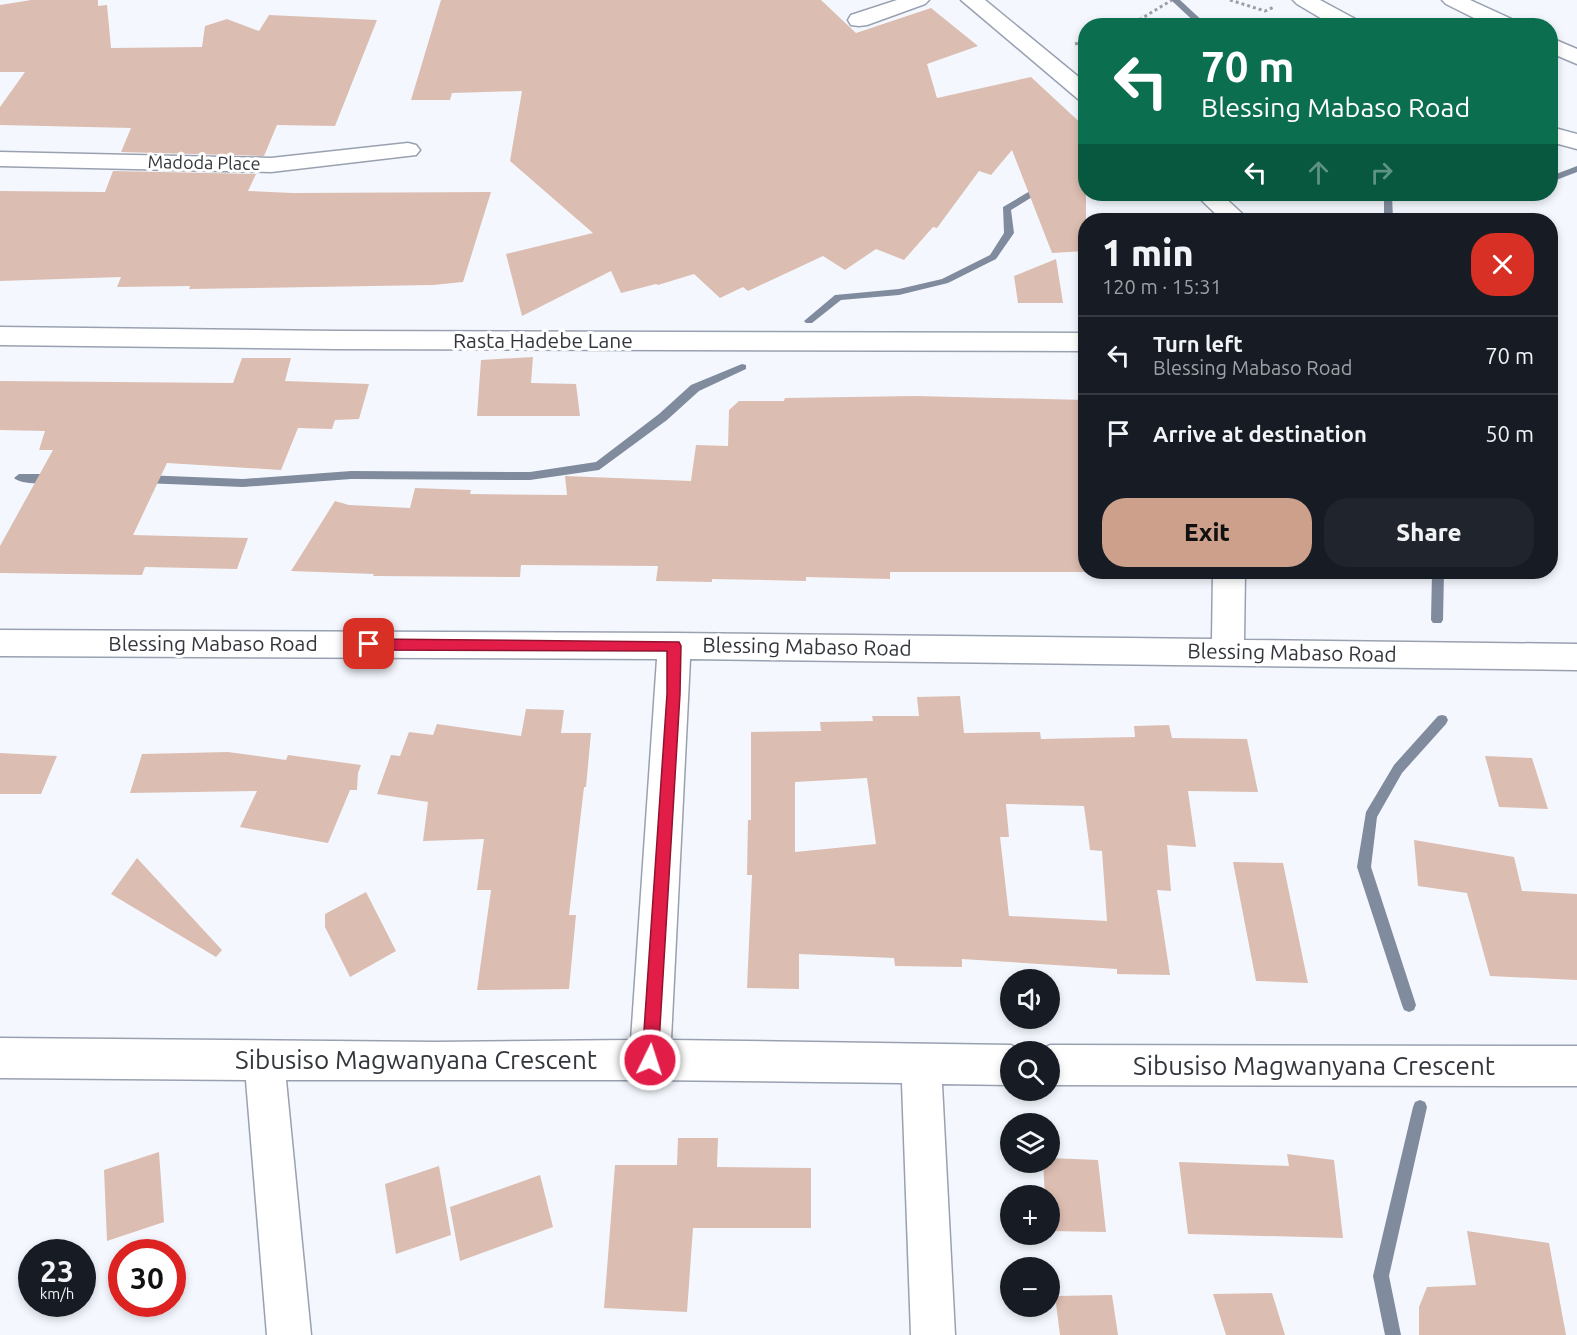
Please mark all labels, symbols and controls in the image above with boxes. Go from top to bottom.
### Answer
icon: left [1102,42,1180,120]
text: 70 m [1201,43,1295,90]
text: Blessing Mabaso Road [1201,92,1470,122]
street label: Madoda Place [147,151,261,173]
icon: left [1239,156,1272,189]
icon: ahead [1302,156,1335,189]
icon: right [1365,156,1398,189]
text: 1 min [1102,232,1194,273]
button: close [1471,233,1534,296]
text: 120 m · 15:31 [1102,275,1222,298]
street label: Rasta Hadebe Lane [453,328,633,352]
text: Turn left [1153,331,1243,356]
icon: left [1102,339,1135,372]
text: 70 m [1485,343,1534,368]
text: Blessing Mabaso Road [1153,356,1352,379]
icon: arrive [1102,417,1135,450]
text: Arrive at destination [1153,421,1367,446]
text: 50 m [1485,421,1534,446]
button: Exit [1102,498,1312,567]
button: Share [1324,498,1534,567]
pin [343,618,394,669]
icon: arrive [352,627,385,660]
street label: Blessing Mabaso Road [108,631,318,655]
street label: Blessing Mabaso Road [702,632,912,660]
street label: Blessing Mabaso Road [1187,638,1397,666]
map controls [1000,969,1060,1317]
button: sound [1000,969,1060,1029]
position arrow [618,1028,682,1092]
button: search [1000,1041,1060,1101]
street label: Sibusiso Magwanyana Crescent [235,1045,597,1074]
street label: Sibusiso Magwanyana Crescent [1133,1051,1495,1080]
button: layers [1000,1113,1060,1173]
button: + [1000,1185,1060,1245]
speed limit sign: 30 [108,1239,186,1317]
text: 23 [40,1254,74,1288]
button: − [1000,1257,1060,1317]
text: km/h [40,1285,74,1302]

